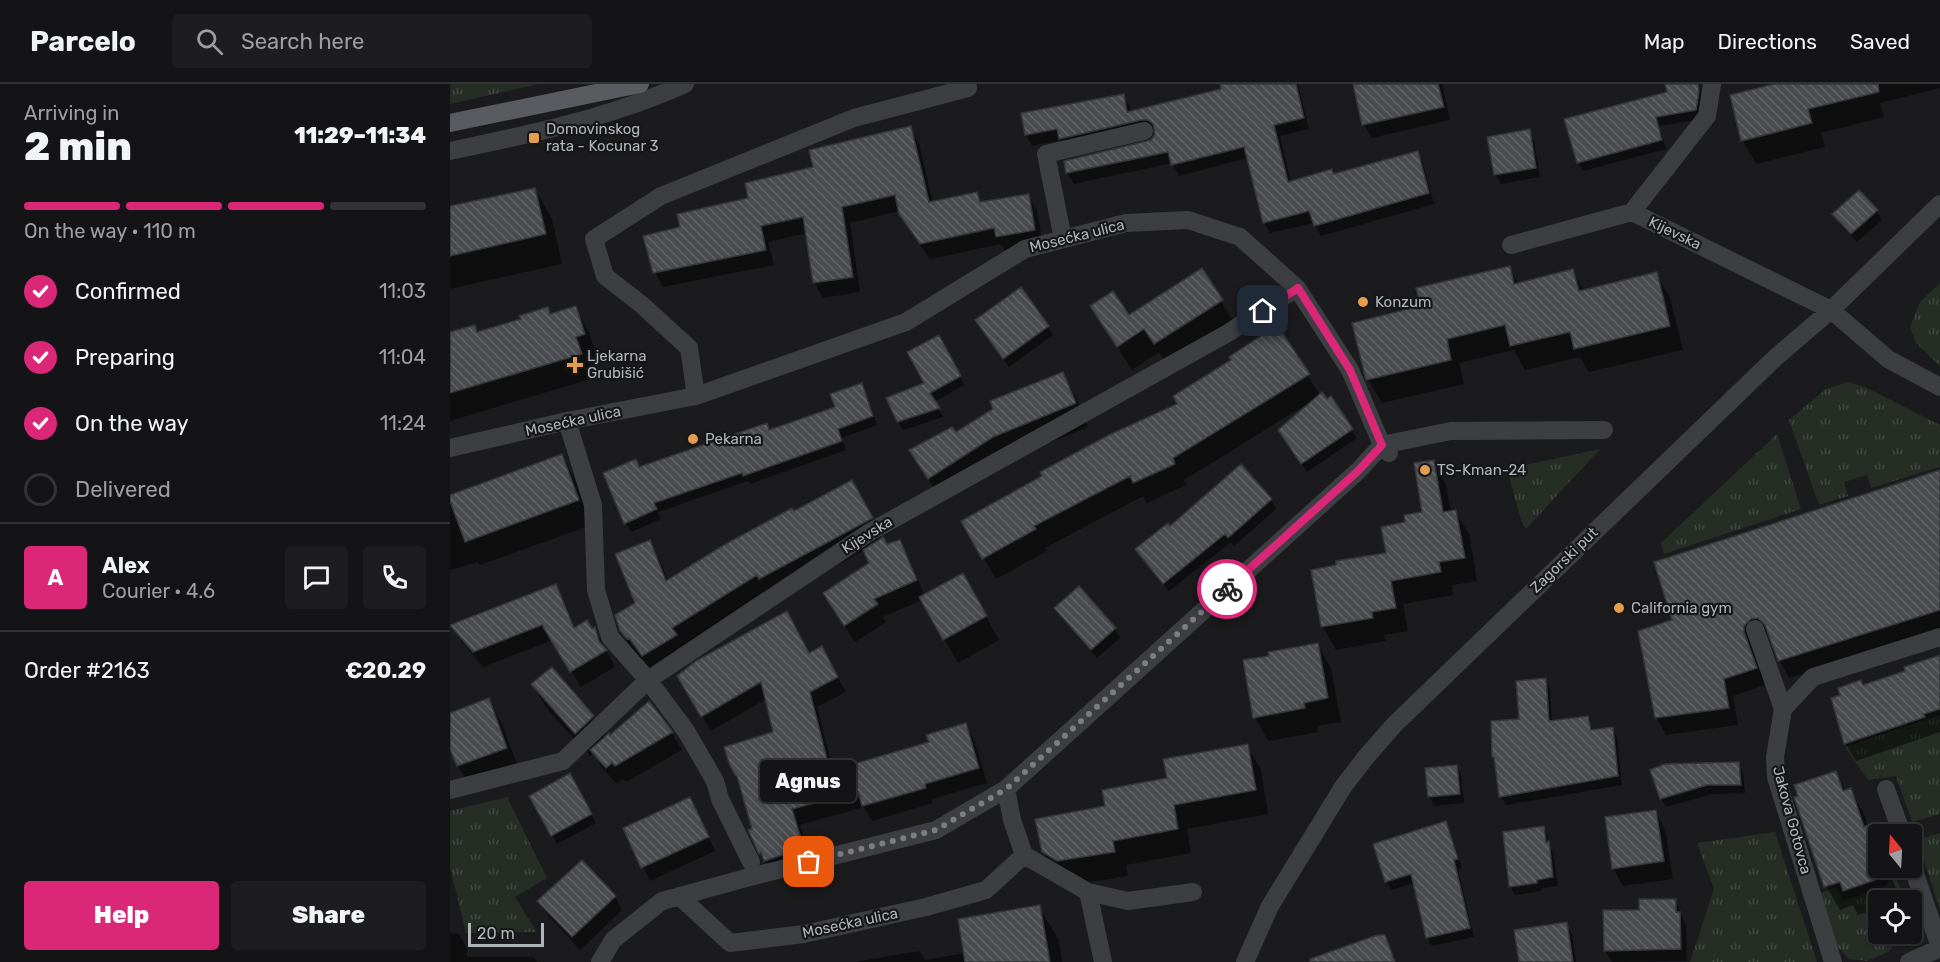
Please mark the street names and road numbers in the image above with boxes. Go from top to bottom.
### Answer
street label: Kijevska [1646,213,1704,253]
street label: Mosećka ulica [1028,216,1126,256]
street label: Mosećka ulica [524,402,622,440]
street label: Kijevska [838,512,896,558]
street label: Zagorski put [1526,523,1602,597]
street label: Jakova Gotovca [1769,764,1815,876]
street label: Mosećka ulica [801,904,899,942]

